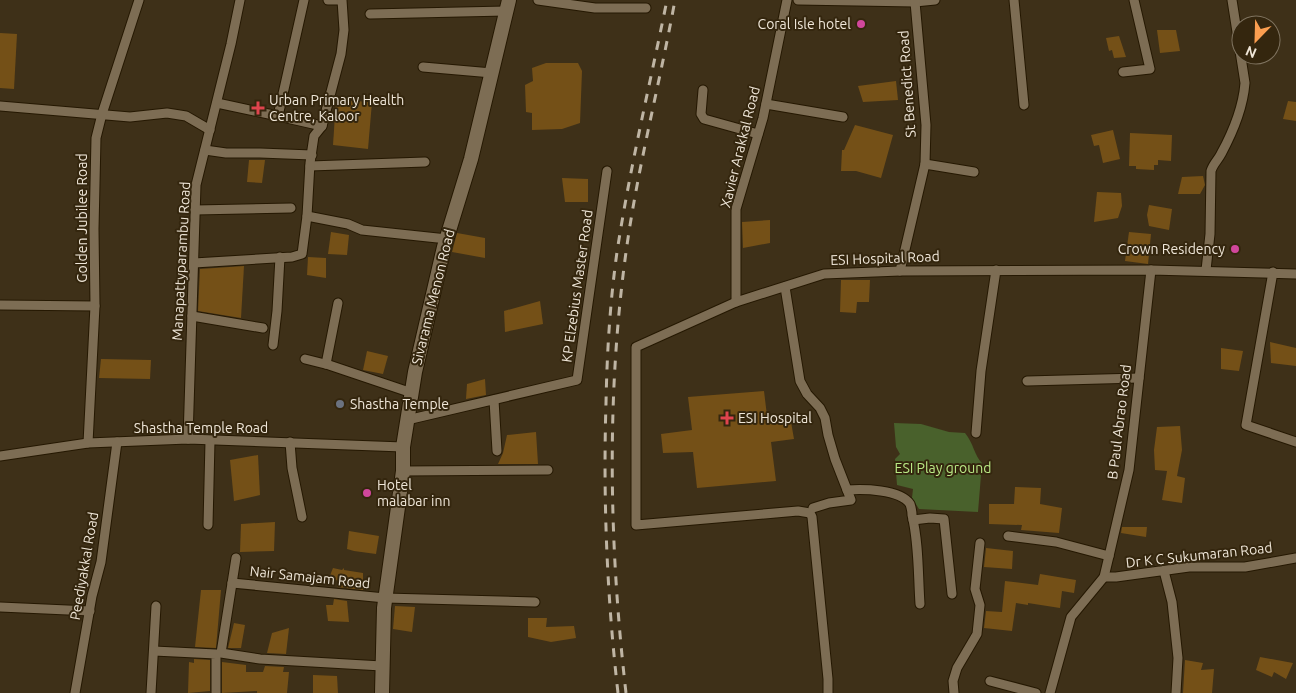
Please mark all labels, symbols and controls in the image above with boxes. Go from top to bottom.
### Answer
north arrow [1231,15,1281,65]
place label: Coral Isle hotel [758,16,851,32]
marker: Coral Isle hotel [855,18,867,30]
street label: St Benedict Road [895,30,919,138]
text: N [1243,43,1259,61]
street label: Xavier Arakkal Road [717,85,763,209]
place label: Urban Primary Health Centre, Kaloor [269,92,404,124]
marker: Urban Primary Health Centre, Kaloor [251,101,265,115]
street label: Golden Jubilee Road [74,153,90,283]
street label: Manapattyparambu Road [169,181,193,341]
street label: KP Elzebius Master Road [558,209,596,363]
street label: Sivarama Menon Road [408,228,458,366]
place label: Crown Residency [1118,241,1225,257]
marker: Crown Residency [1229,243,1241,255]
street label: ESI Hospital Road [830,248,940,268]
street label: B Paul Abrao Road [1104,364,1134,480]
place label: Shastha Temple [350,396,449,412]
marker: Shastha Temple [334,398,346,410]
place label: ESI Hospital [738,410,812,426]
marker: ESI Hospital [720,411,734,425]
street label: Shastha Temple Road [134,420,268,436]
park label: ESI Play ground [895,460,991,476]
place label: Hotel malabar inn [377,477,450,509]
marker: Hotel malabar inn [361,487,373,499]
street label: Peediyakkal Road [67,511,101,621]
street label: Dr K C Sukumaran Road [1125,539,1273,571]
street label: Nair Samajam Road [249,563,371,591]

